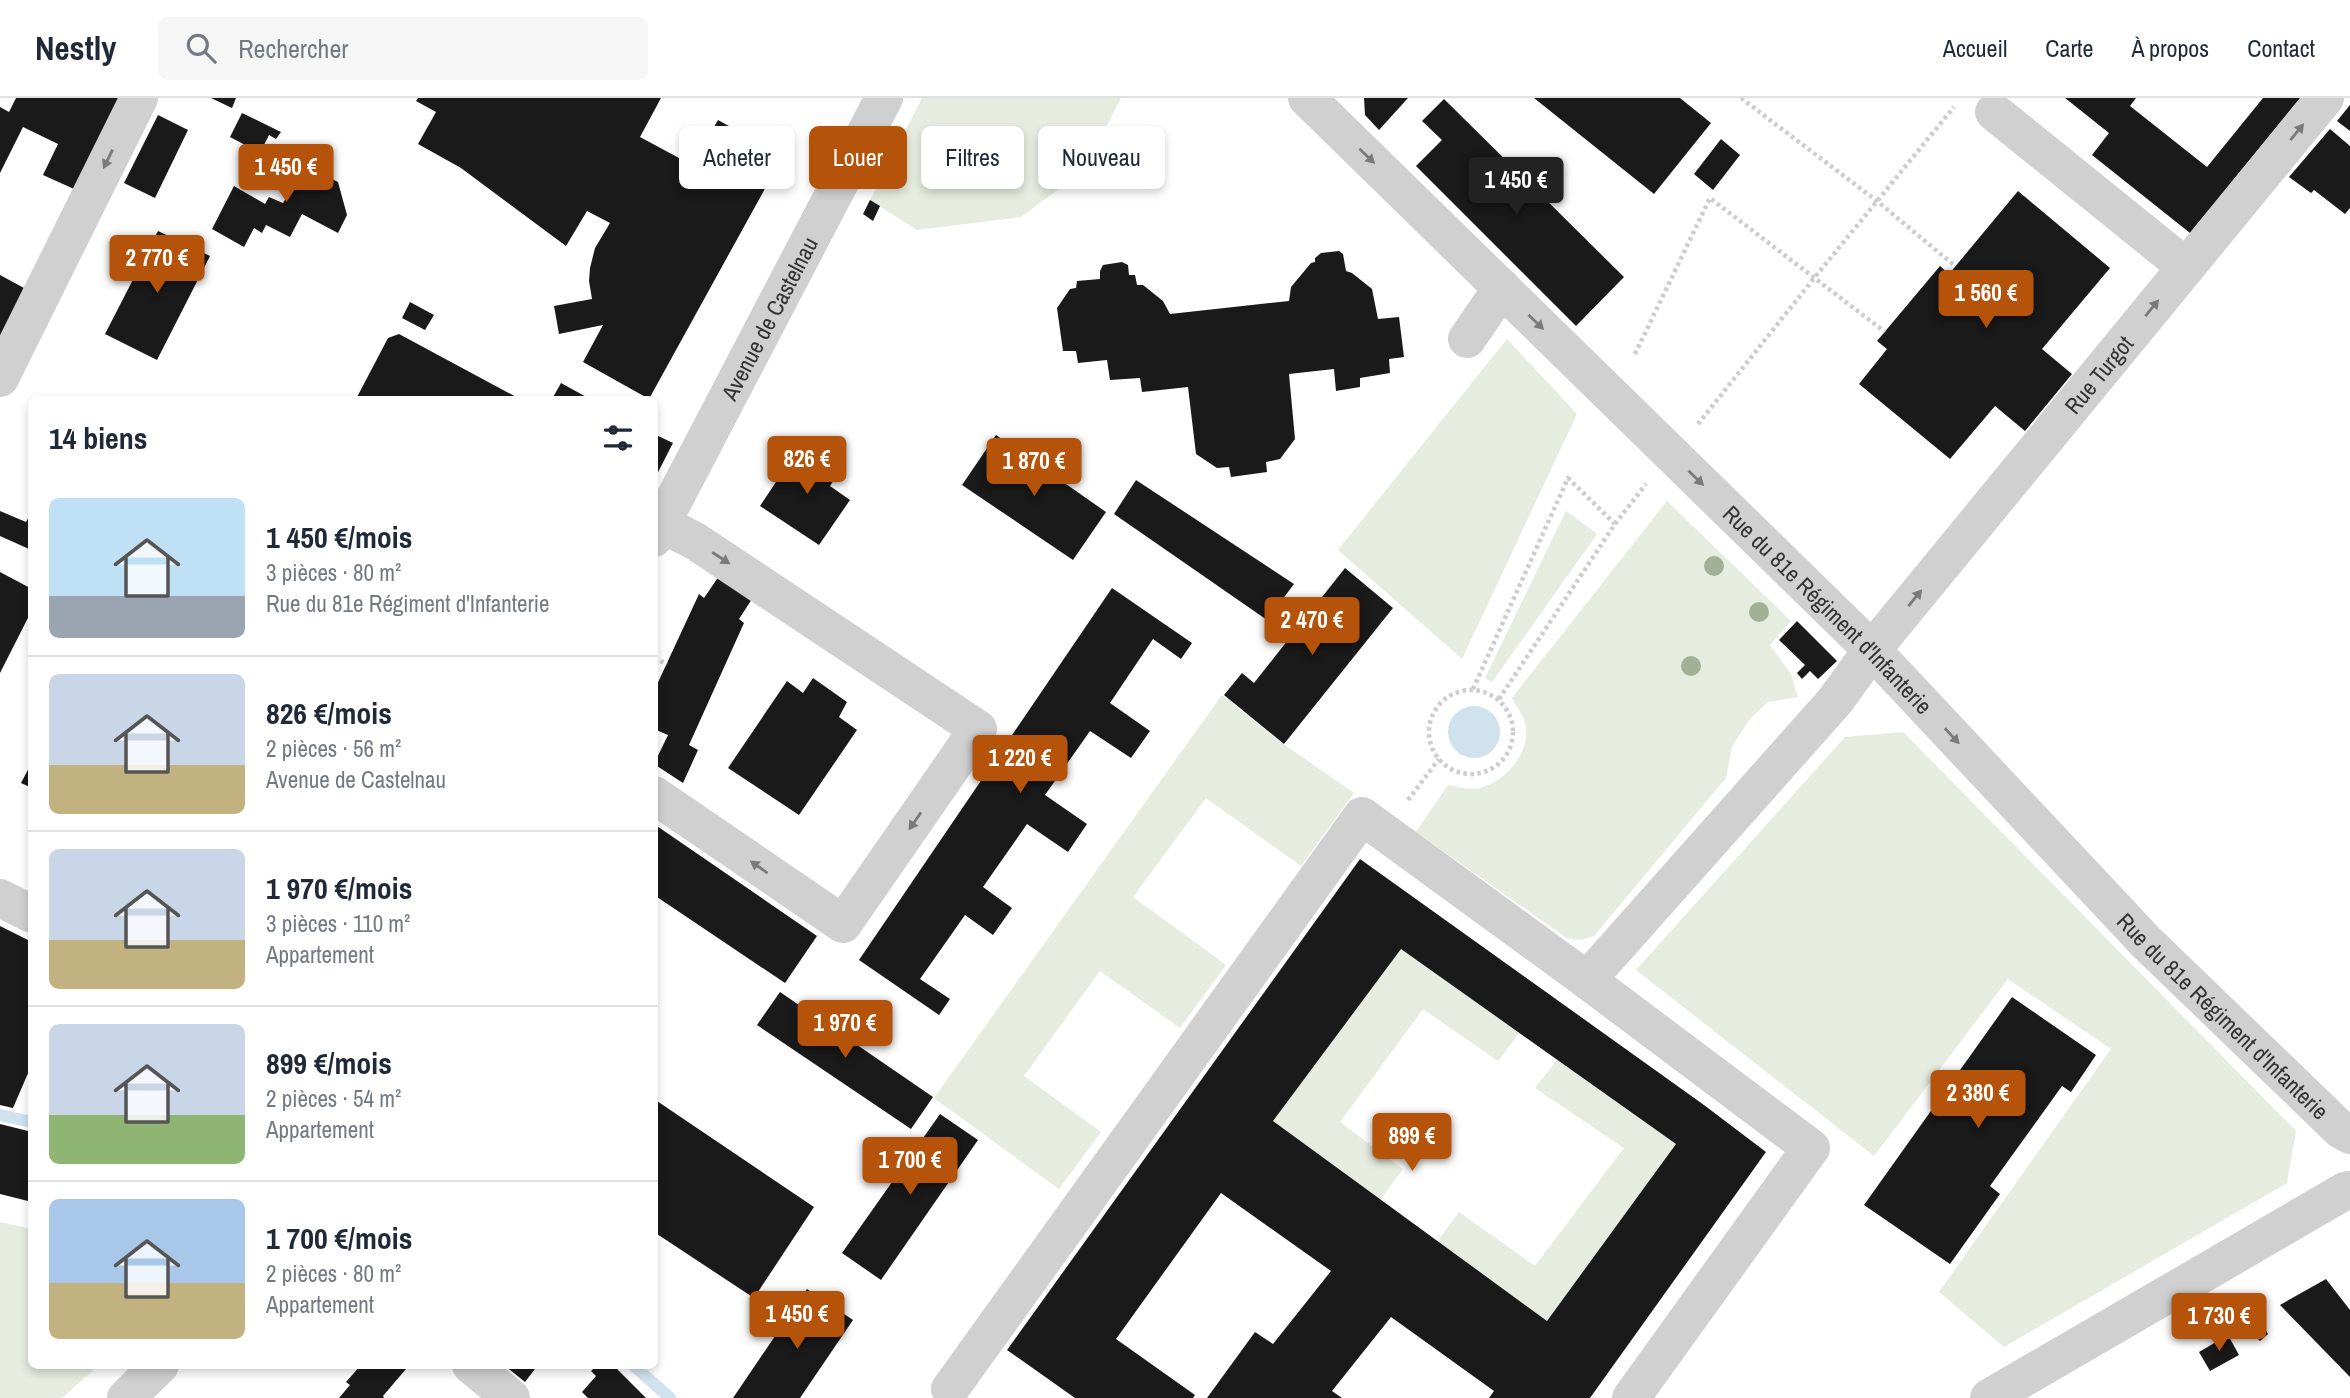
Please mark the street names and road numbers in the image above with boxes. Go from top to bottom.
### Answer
street label: Avenue de Castelnau [713,231,824,406]
street label: Rue Turgot [2057,329,2140,420]
street label: Rue du 81e Régiment d'Infanterie [1717,498,1939,720]
street label: Rue du 81e Régiment d'Infanterie [2111,906,2336,1126]

